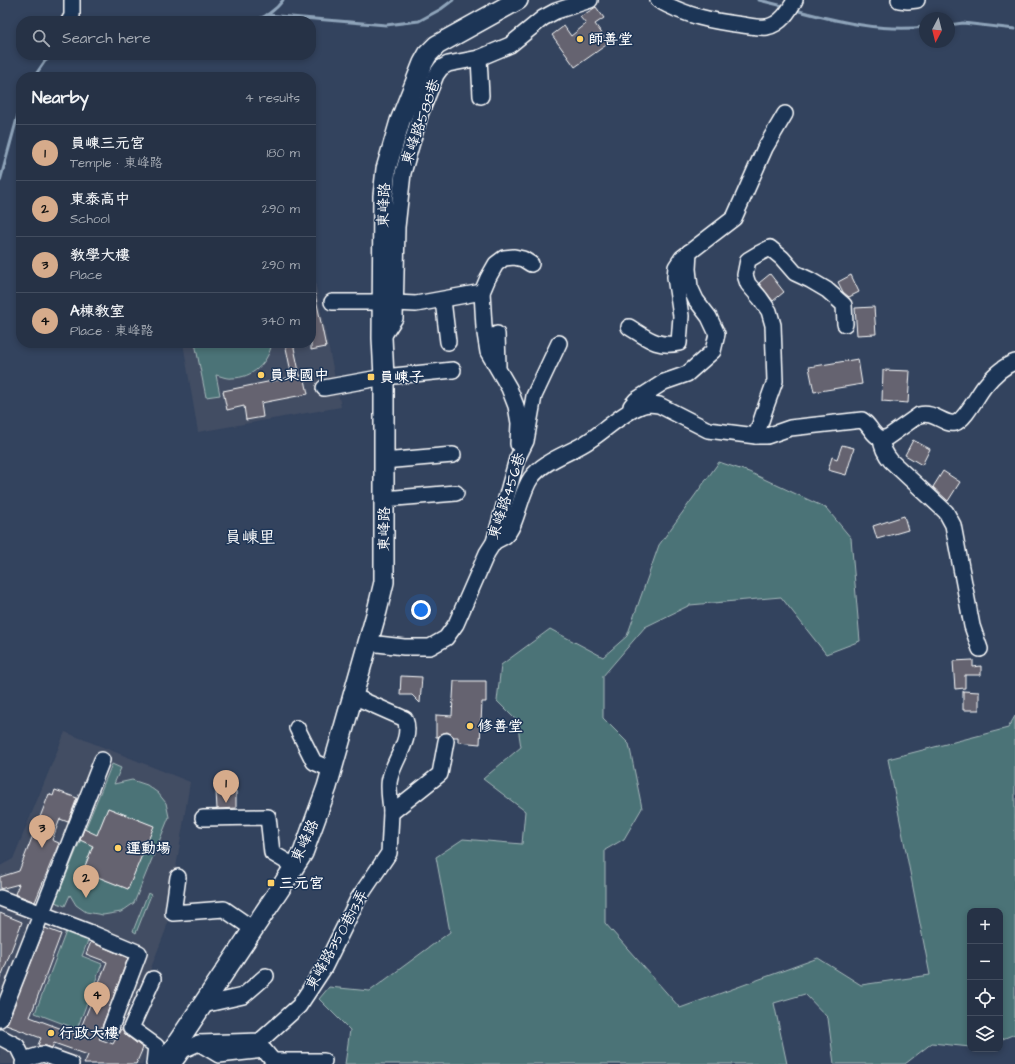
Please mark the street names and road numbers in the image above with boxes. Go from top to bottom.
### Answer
street label: 東峰路588巷 [396,76,446,168]
street label: 東峰路 [373,182,395,228]
street label: 東峰路456巷 [483,450,531,542]
street label: 東峰路 [374,506,395,552]
street label: 東峰路 [286,816,324,866]
street label: 東峰路350巷13弄 [301,886,373,994]

